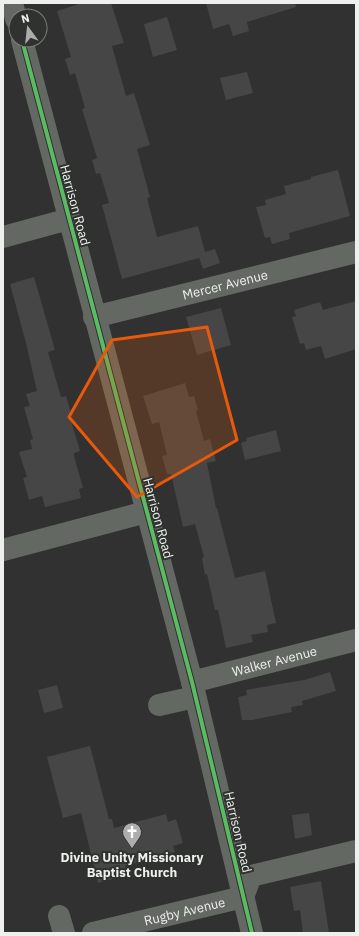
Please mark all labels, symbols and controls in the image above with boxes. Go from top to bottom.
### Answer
north arrow [8,8,48,48]
text: N [20,11,31,26]
street label: Harrison Road [56,163,94,247]
street label: Mercer Avenue [181,266,269,303]
street label: Harrison Road [139,476,177,560]
street label: Walker Avenue [230,642,319,680]
street label: Harrison Road [220,790,256,874]
church icon: Divine Unity Missionary Baptist Church [121,821,143,849]
place label: Divine Unity Missionary Baptist Church [61,849,204,881]
street label: Rugby Avenue [142,893,227,929]

